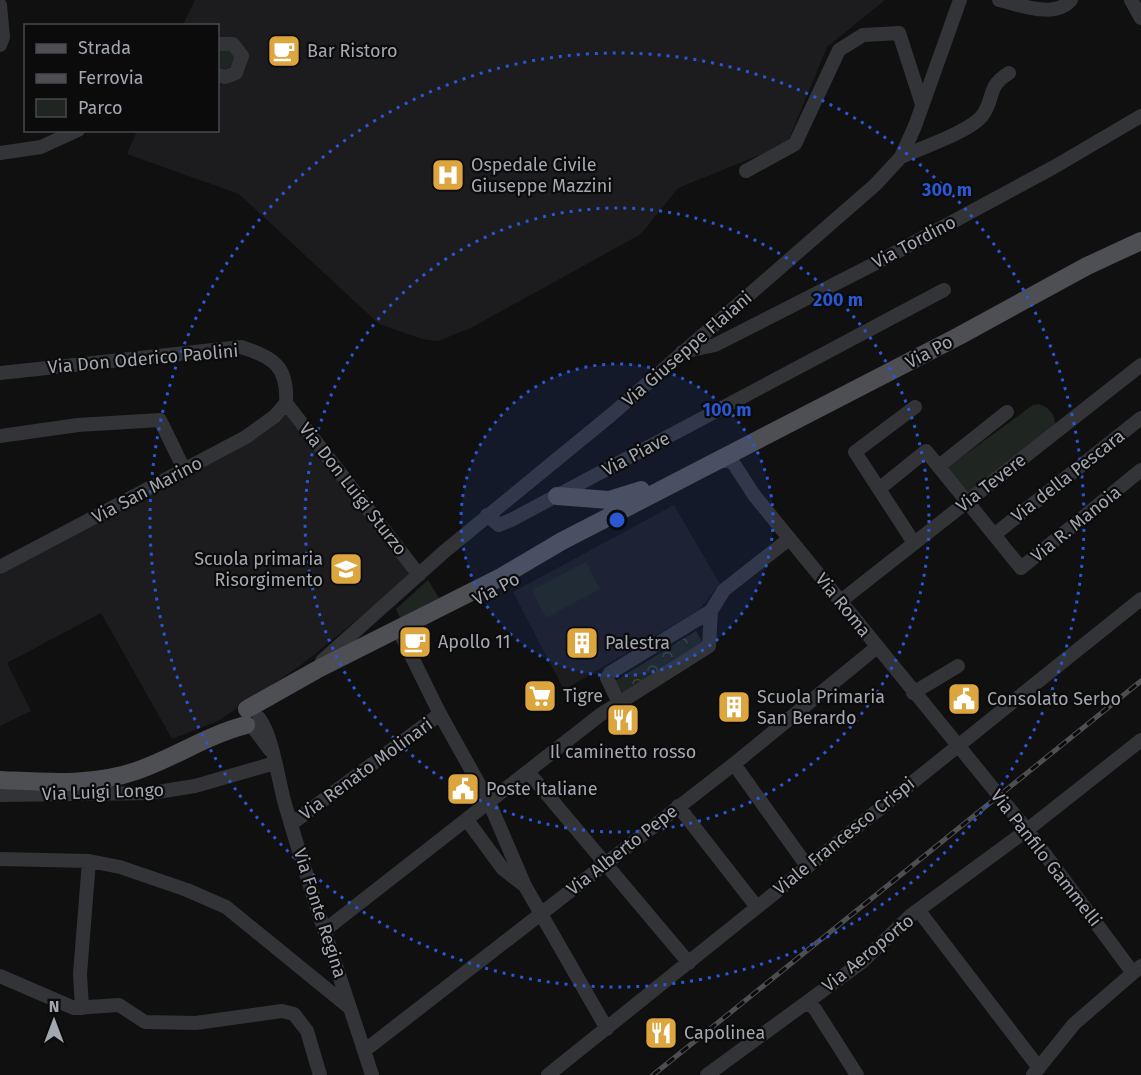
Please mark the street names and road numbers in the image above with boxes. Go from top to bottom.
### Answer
street label: Via Tordino [868,211,960,273]
street label: Via Giuseppe Flaiani [618,287,756,411]
street label: Via Po [902,331,956,373]
street label: Via Don Oderico Paolini [47,340,239,378]
street label: Via Don Luigi Sturzo [294,418,412,560]
street label: Via della Pescara [1007,425,1129,527]
street label: Via Piave [598,427,674,481]
street label: Via Tevere [952,449,1030,517]
street label: Via San Marino [88,452,206,528]
street label: Via R. Manoia [1027,481,1125,567]
street label: Via Po [469,568,523,610]
street label: Via Roma [811,569,875,641]
street label: Via Renato Molinari [295,713,437,825]
street label: Viale Francesco Crispi [769,772,919,900]
street label: Via Luigi Longo [42,779,164,805]
street label: Via Panfilo Gammelli [986,785,1106,931]
street label: Via Alberto Pepe [562,800,682,900]
street label: Via Fonte Regina [289,845,351,981]
street label: Via Aeroporto [818,909,918,997]

